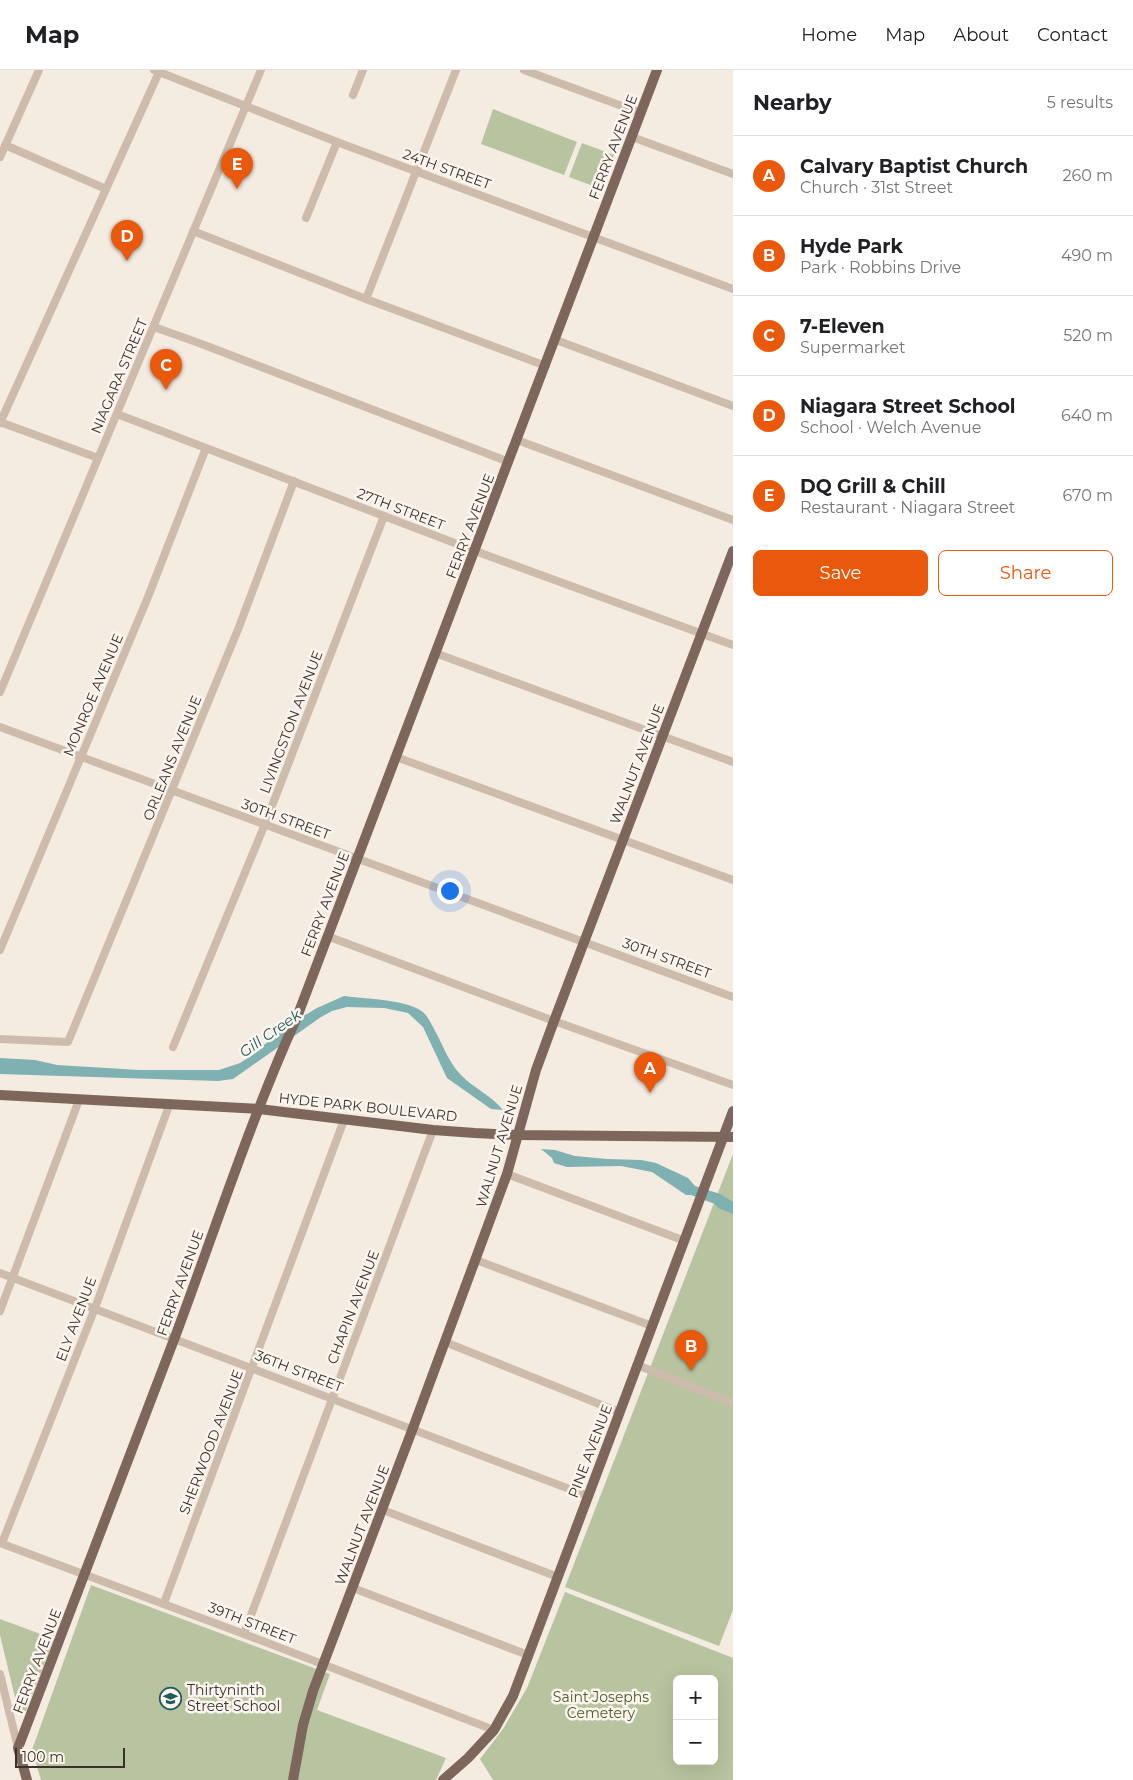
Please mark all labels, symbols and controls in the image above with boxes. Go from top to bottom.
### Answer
text: Map [25,20,79,49]
text: Home [801,24,857,46]
text: Map [885,24,925,46]
text: About [953,24,1009,46]
text: Contact [1037,24,1108,46]
text: Nearby [753,90,832,115]
street label: FERRY AVENUE [585,92,641,202]
text: 5 results [1047,93,1113,112]
street label: 24TH STREET [400,145,494,193]
pin: E [221,148,253,189]
text: Calvary Baptist Church [800,155,1028,178]
text: A [763,166,775,185]
text: 260 m [1062,166,1113,185]
text: Church · 31st Street [800,178,953,197]
pin: D [111,220,143,261]
text: Hyde Park [800,235,903,258]
text: B [763,246,775,265]
text: 490 m [1061,246,1113,265]
text: Park · Robbins Drive [800,258,961,277]
text: 7-Eleven [800,315,885,338]
street label: NIAGARA STREET [87,316,151,436]
text: C [763,326,775,345]
text: 520 m [1063,326,1113,345]
text: Supermarket [800,338,906,357]
pin: C [150,349,182,390]
text: Niagara Street School [800,395,1016,418]
text: D [762,406,776,425]
text: 640 m [1061,406,1113,425]
text: School · Welch Avenue [800,418,981,437]
street label: FERRY AVENUE [442,471,498,581]
text: DQ Grill & Chill [800,475,946,498]
street label: 27TH STREET [355,484,447,534]
text: E [764,486,774,505]
text: 670 m [1063,486,1113,505]
text: Restaurant · Niagara Street [800,498,1015,517]
button: Save [753,550,928,596]
button: Share [938,550,1113,596]
street label: MONROE AVENUE [59,631,127,759]
street label: LIVINGSTON AVENUE [255,648,327,796]
street label: ORLEANS AVENUE [139,693,205,823]
street label: WALNUT AVENUE [606,701,668,827]
street label: 30TH STREET [239,795,333,843]
street label: FERRY AVENUE [297,849,353,959]
your location [437,878,463,904]
street label: 30TH STREET [620,934,714,982]
water label: Gill Creek [235,1004,306,1061]
pin: A [634,1052,666,1093]
street label: WALNUT AVENUE [472,1082,526,1210]
street label: HYDE PARK BOULEVARD [278,1089,458,1125]
street label: FERRY AVENUE [153,1228,207,1338]
street label: CHAPIN AVENUE [323,1247,383,1367]
street label: ELY AVENUE [52,1274,100,1364]
pin: B [675,1330,707,1371]
street label: 36TH STREET [252,1346,346,1396]
street label: SHERWOOD AVENUE [175,1367,247,1517]
street label: PINE AVENUE [564,1402,616,1500]
street label: WALNUT AVENUE [331,1462,393,1588]
street label: 39TH STREET [206,1598,298,1648]
street label: FERRY AVENUE [9,1606,65,1716]
map controls [673,1675,718,1765]
button: + [673,1675,718,1720]
place label: Thirtyninth Street School [187,1681,280,1715]
school or university icon: Thirtyninth Street School [159,1686,183,1710]
park label: Saint Josephs Cemetery [553,1688,649,1722]
button: − [673,1720,718,1765]
scale bar [15,1745,125,1768]
text: 100 m [22,1748,64,1766]

